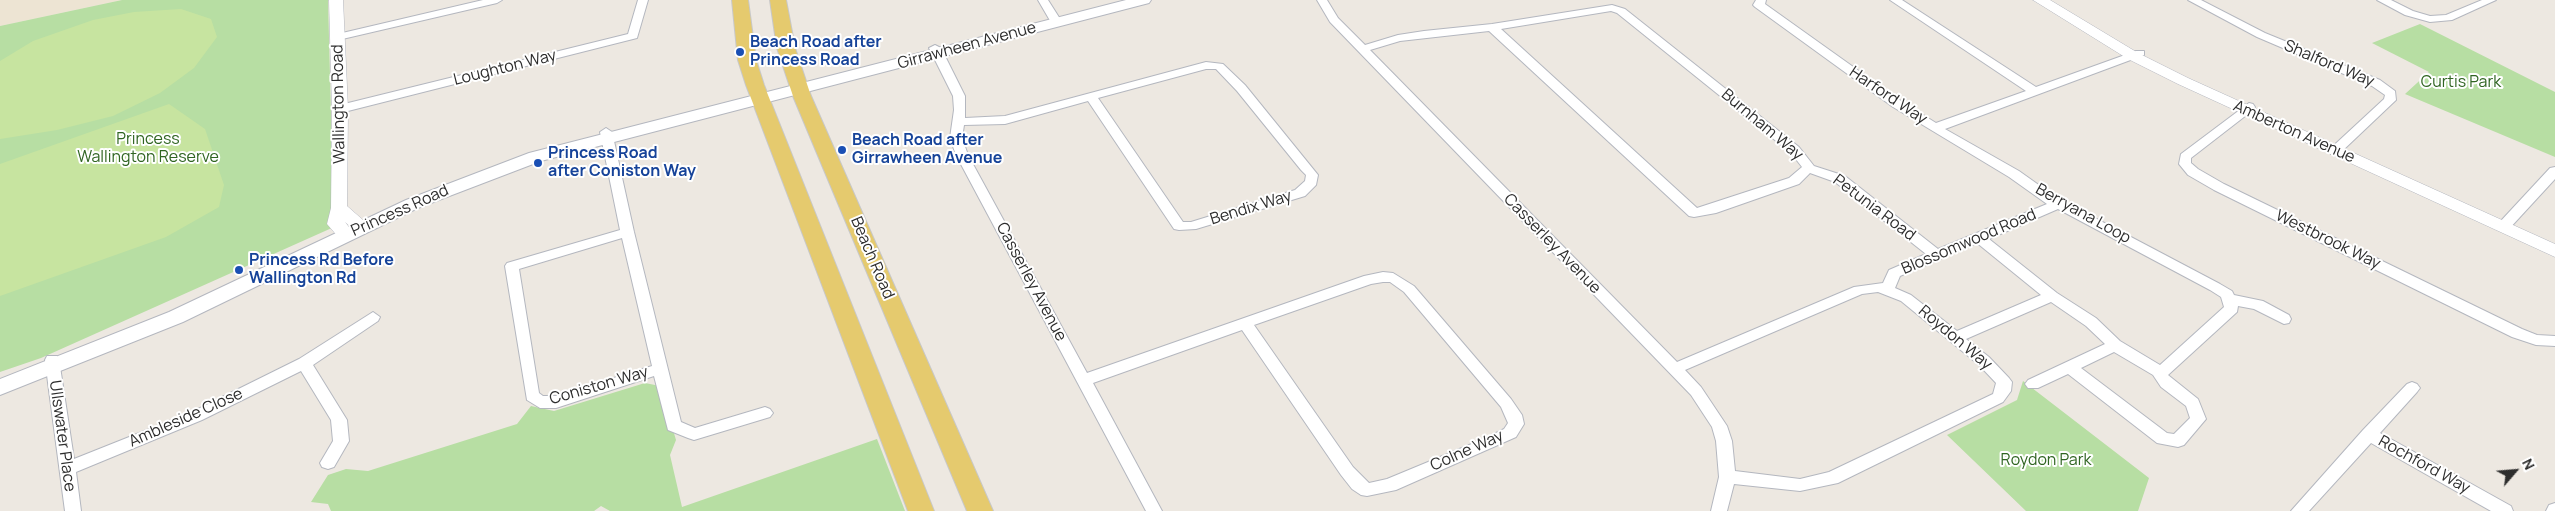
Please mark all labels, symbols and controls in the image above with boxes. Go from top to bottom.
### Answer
street label: Girrawheen Avenue [896,18,1038,74]
place label: Beach Road after Princess Road [750,33,882,71]
street label: Shalford Way [2281,36,2377,92]
street label: Wallington Road [328,44,350,164]
street label: Loughton Way [452,46,558,90]
marker: Beach Road after Princess Road [734,46,746,58]
street label: Harford Way [1845,63,1931,129]
park label: Curtis Park [2421,73,2501,93]
street label: Burnham Way [1717,85,1807,165]
street label: Amberton Avenue [2230,97,2358,167]
park label: Princess Wallington Reserve [77,130,219,168]
place label: Beach Road after Girrawheen Avenue [852,131,1002,169]
place label: Princess Road after Coniston Way [548,144,696,182]
marker: Beach Road after Girrawheen Avenue [836,144,848,156]
marker: Princess Road after Coniston Way [532,157,544,169]
street label: Petunia Road [1829,171,1919,245]
street label: Berryana Loop [2032,180,2134,248]
street label: Princess Road [348,181,452,241]
street label: Bendix Way [1208,186,1294,230]
street label: Casserley Avenue [1499,190,1605,298]
street label: Blossomwood Road [1899,205,2039,279]
street label: Westbrook Way [2272,206,2384,274]
street label: Beach Road [846,214,898,302]
street label: Casserley Avenue [992,219,1070,345]
place label: Princess Rd Before Wallington Rd [249,251,394,289]
marker: Princess Rd Before Wallington Rd [233,264,245,276]
street label: Roydon Way [1914,302,1996,374]
street label: Coniston Way [547,363,651,409]
street label: Ullswater Place [45,379,79,493]
street label: Ambleside Close [126,384,246,452]
street label: Colne Way [1428,426,1506,476]
street label: Rochford Way [2375,432,2473,498]
north arrow [2490,446,2540,496]
park label: Roydon Park [2001,451,2091,471]
text: N [2518,455,2540,473]

